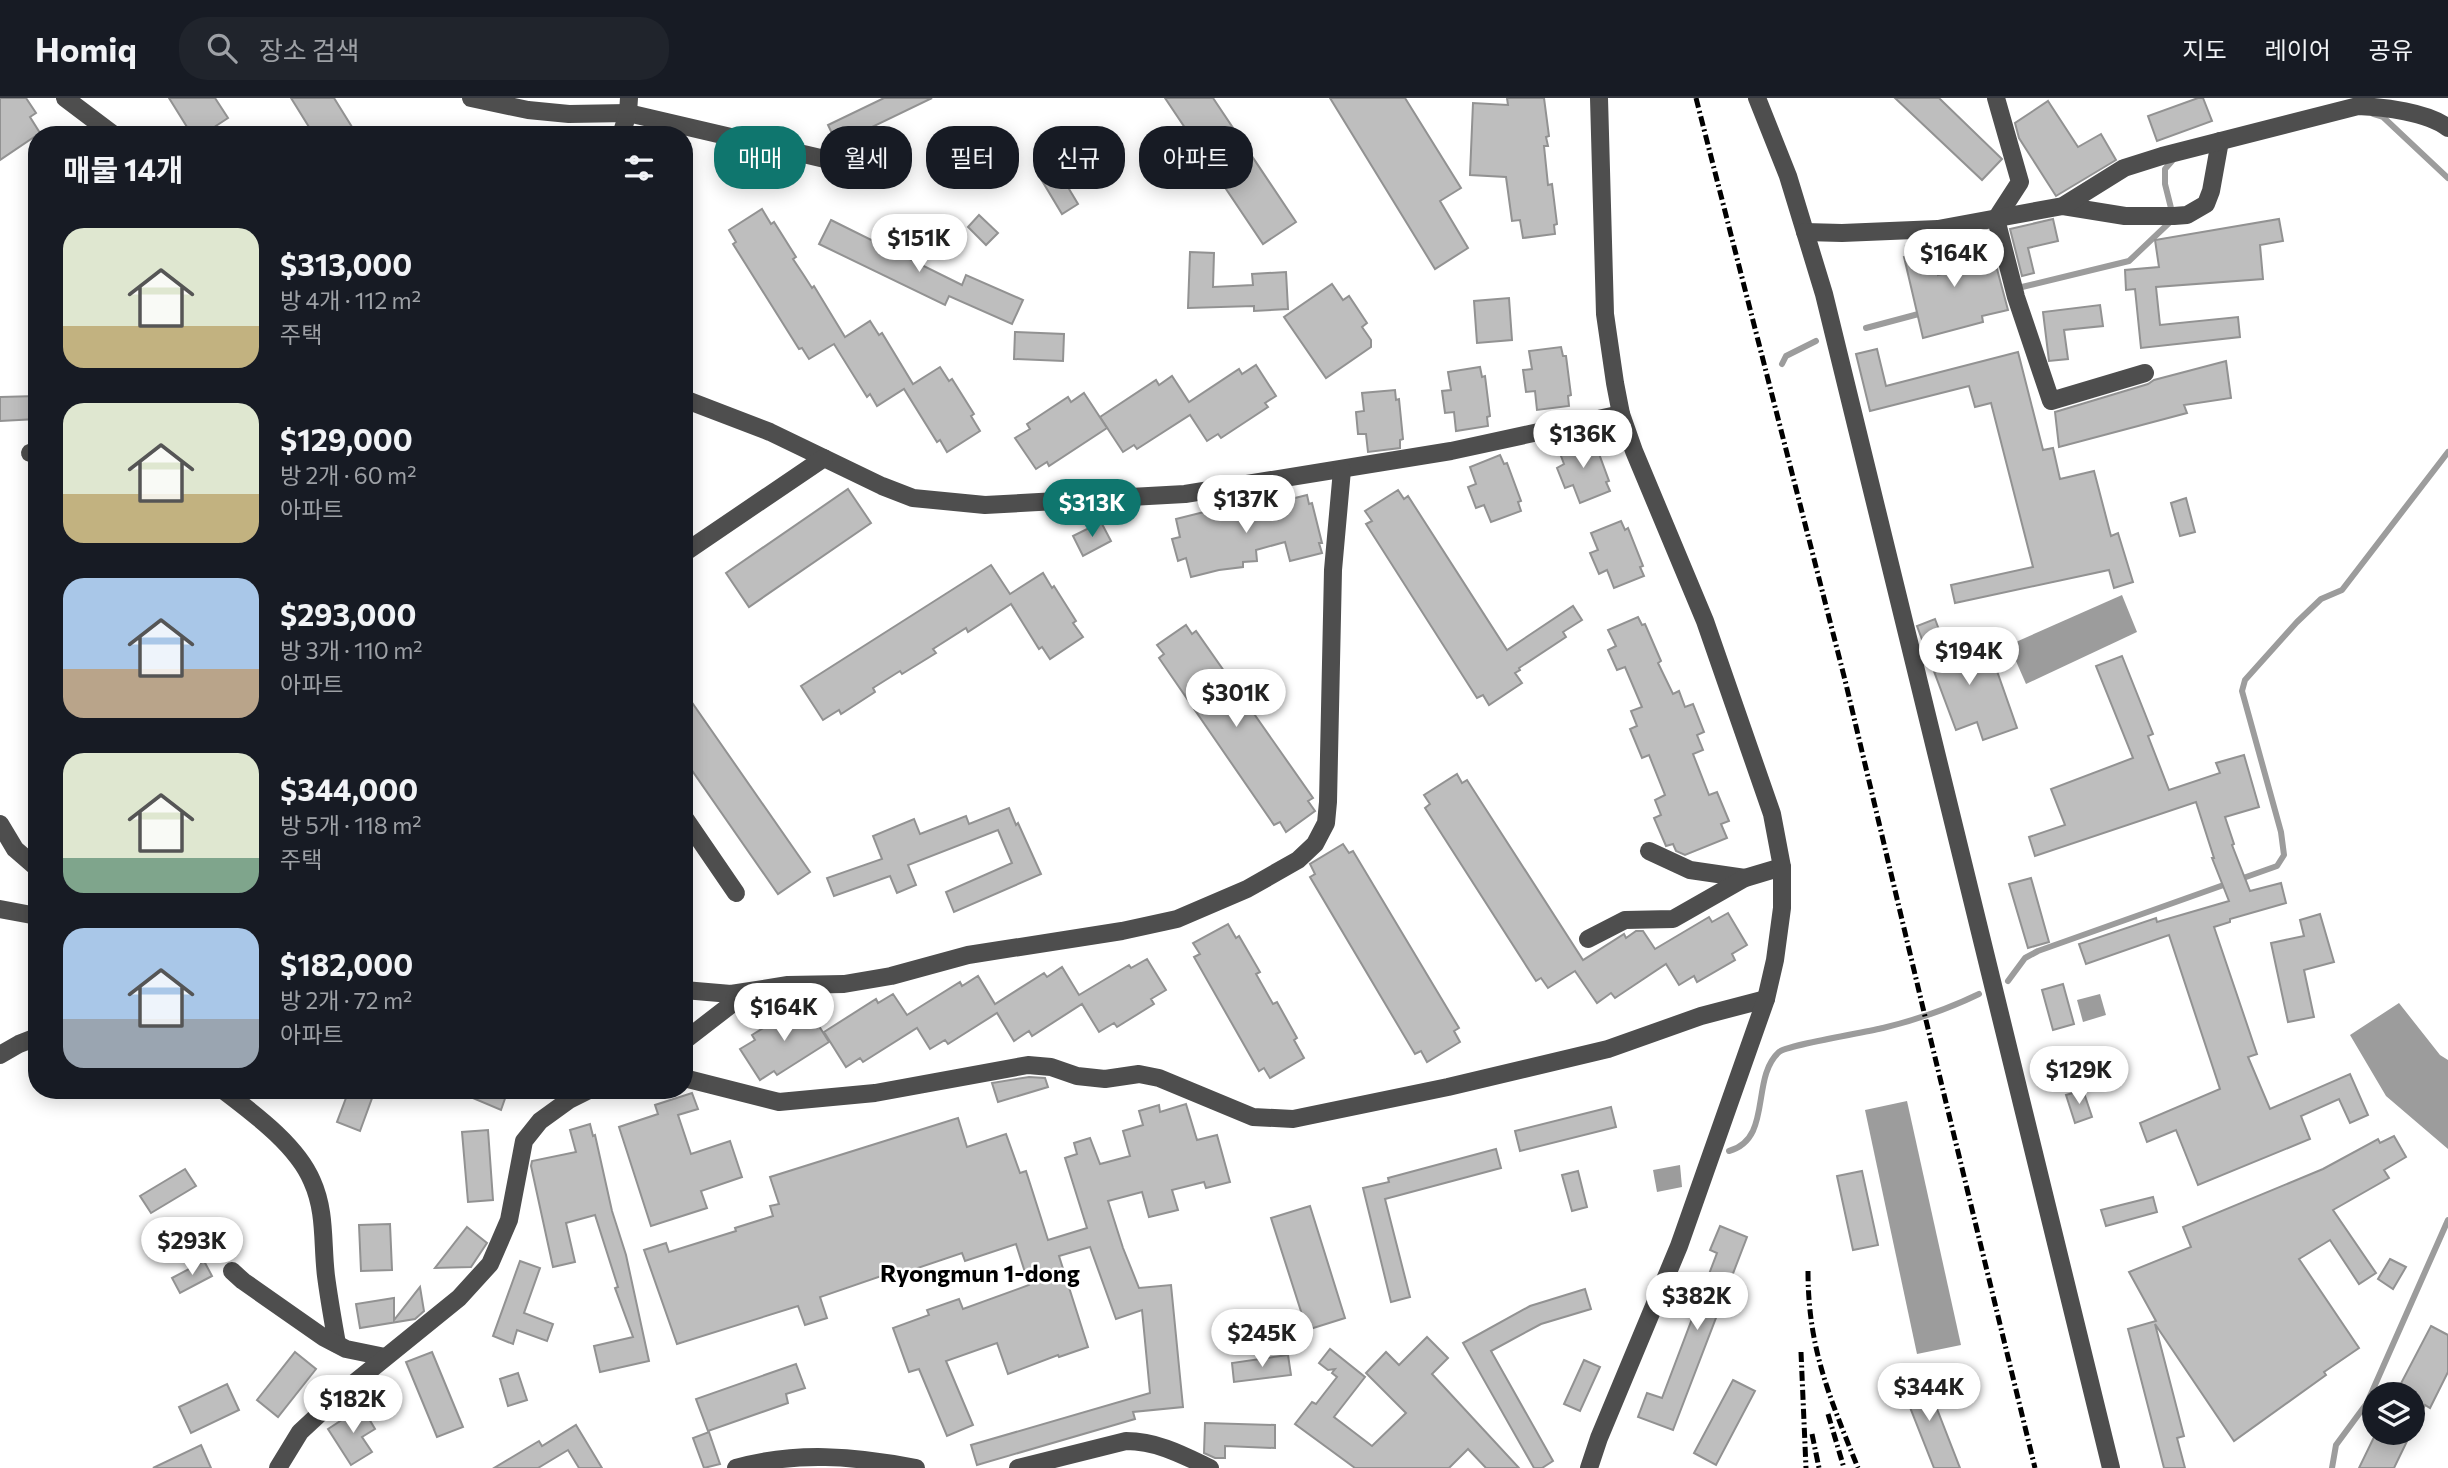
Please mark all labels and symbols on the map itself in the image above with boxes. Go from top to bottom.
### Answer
pin: $151K [870,214,968,274]
pin: $164K [1905,230,2003,289]
pin: $136K [1534,410,1632,470]
pin: $137K [1197,476,1295,535]
pin: $313K [1043,480,1141,539]
pin: $194K [1920,628,2018,687]
pin: $301K [1187,670,1285,729]
pin: $164K [735,984,833,1043]
pin: $129K [2030,1046,2128,1106]
pin: $293K [143,1218,241,1277]
district label: Ryongmun 1-dong [880,1258,1080,1287]
pin: $382K [1648,1272,1746,1332]
pin: $245K [1213,1310,1311,1369]
pin: $344K [1880,1364,1978,1423]
pin: $182K [304,1376,402,1435]

